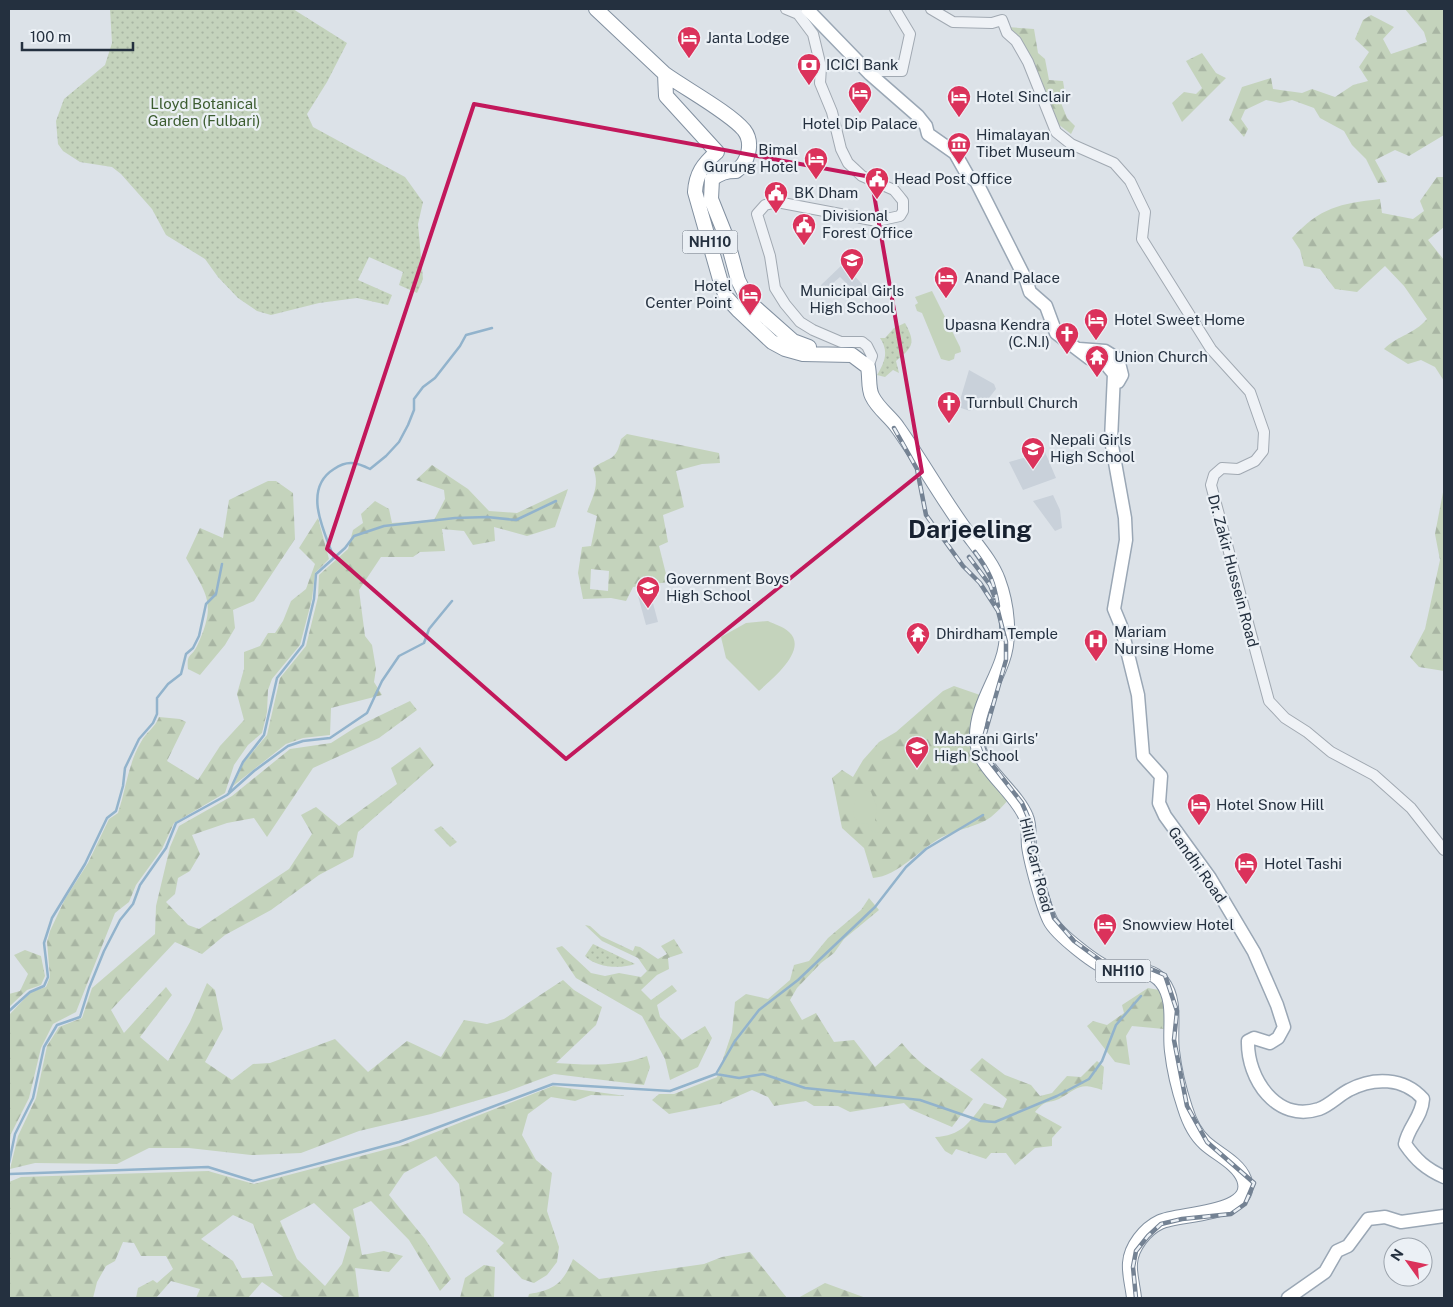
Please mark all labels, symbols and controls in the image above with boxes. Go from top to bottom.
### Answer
scale bar [22,20,134,52]
hotel icon: Janta Lodge [676,25,702,59]
text: 100 m [30,28,71,45]
place label: Janta Lodge [706,29,790,46]
bank icon: ICICI Bank [796,52,822,86]
place label: ICICI Bank [826,56,898,73]
hotel icon: Hotel Dip Palace [847,80,873,114]
hotel icon: Hotel Sinclair [946,84,972,118]
place label: Hotel Sinclair [976,88,1071,105]
park label: Lloyd Botanical Garden (Fulbari) [148,95,260,129]
place label: Hotel Dip Palace [802,115,918,132]
place label: Himalayan Tibet Museum [976,126,1075,160]
museum icon: Himalayan Tibet Museum [946,131,972,165]
place label: Bimal Gurung Hotel [704,141,798,175]
hotel icon: Bimal Gurung Hotel [803,146,829,180]
public building icon: Head Post Office [864,166,890,200]
place label: Head Post Office [894,170,1012,187]
public building icon: BK Dham [763,180,789,214]
place label: BK Dham [794,184,858,201]
place label: Divisional Forest Office [822,207,913,241]
public building icon: Divisional Forest Office [791,212,817,246]
road number: NH110 [682,230,738,253]
school or university icon: Municipal Girls High School [839,247,865,281]
hotel icon: Anand Palace [933,265,959,299]
place label: Anand Palace [964,269,1060,286]
place label: Hotel Center Point [645,277,732,311]
hotel icon: Hotel Center Point [737,282,763,316]
place label: Municipal Girls High School [800,282,904,316]
hotel icon: Hotel Sweet Home [1083,307,1109,341]
place label: Hotel Sweet Home [1114,311,1245,328]
place label: Upasna Kendra (C.N.I) [944,316,1050,350]
church icon: Upasna Kendra (C.N.I) [1054,321,1080,355]
temple icon: Union Church [1084,344,1110,378]
place label: Union Church [1114,348,1208,365]
church icon: Turnbull Church [936,390,962,424]
place label: Turnbull Church [966,394,1078,411]
place label: Nepali Girls High School [1050,431,1135,465]
school or university icon: Nepali Girls High School [1020,436,1046,470]
street label: Dr. Zakir Hussein Road [1205,493,1262,649]
district label: Darjeeling [908,514,1032,544]
place label: Government Boys High School [666,570,789,604]
school or university icon: Government Boys High School [635,575,661,609]
temple icon: Dhirdham Temple [905,621,931,655]
place label: Mariam Nursing Home [1114,623,1214,657]
place label: Dhirdham Temple [936,625,1058,642]
hospital icon: Mariam Nursing Home [1083,628,1109,662]
place label: Maharani Girls' High School [934,730,1039,764]
school or university icon: Maharani Girls' High School [904,735,930,769]
hotel icon: Hotel Snow Hill [1186,792,1212,826]
place label: Hotel Snow Hill [1216,796,1324,813]
street label: Hill Cart Road [1017,816,1056,914]
street label: Gandhi Road [1165,824,1230,906]
hotel icon: Hotel Tashi [1233,851,1259,885]
place label: Hotel Tashi [1264,855,1342,872]
hotel icon: Snowview Hotel [1092,912,1118,946]
place label: Snowview Hotel [1122,916,1234,933]
road number: NH110 [1096,959,1150,982]
north arrow [1383,1237,1433,1287]
text: N [1387,1246,1407,1264]

